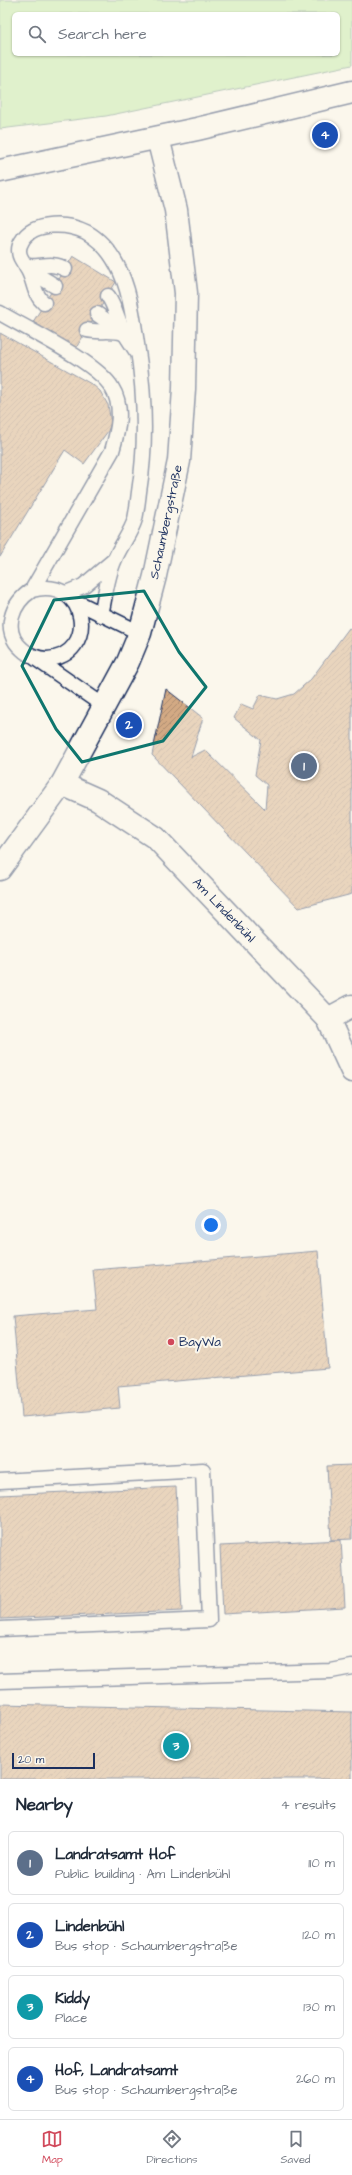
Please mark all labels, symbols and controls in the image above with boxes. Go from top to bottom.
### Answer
search box [12,12,340,56]
icon: search [26,23,48,45]
text: Search here [58,24,147,45]
pin: 4 [312,120,338,150]
street label: Schaumbergstraße [145,463,188,581]
pin: 2 [116,710,142,740]
pin: 1 [291,751,317,781]
street label: Am Lindenbühl [188,874,260,946]
your location [201,1215,221,1235]
place label: BayWa [179,1333,221,1352]
marker: BayWa [166,1337,176,1347]
pin: 3 [163,1731,189,1761]
scale bar [12,1751,95,1770]
text: 20 m [18,1752,44,1767]
text: Nearby [16,1793,73,1817]
text: 4 results [281,1796,336,1814]
text: Landratsamt Hof [55,1844,176,1865]
text: 1 [29,1854,31,1872]
text: 110 m [308,1854,335,1872]
text: Public building · Am Lindenbühl [55,1865,230,1883]
text: Lindenbühl [55,1916,124,1937]
text: 2 [26,1926,34,1944]
text: 120 m [302,1926,335,1944]
text: Bus stop · Schaumbergstraße [55,1937,238,1955]
text: Kiddy [55,1988,90,2009]
text: 3 [27,1998,33,2016]
text: 130 m [303,1998,335,2016]
text: Place [55,2009,87,2027]
text: Hof, Landratsamt [55,2060,178,2081]
text: 4 [26,2070,34,2088]
text: 260 m [296,2070,335,2088]
text: Bus stop · Schaumbergstraße [55,2081,238,2099]
tab: Map [41,2128,63,2167]
tab: Directions [146,2128,198,2167]
tab: Saved [281,2128,311,2167]

